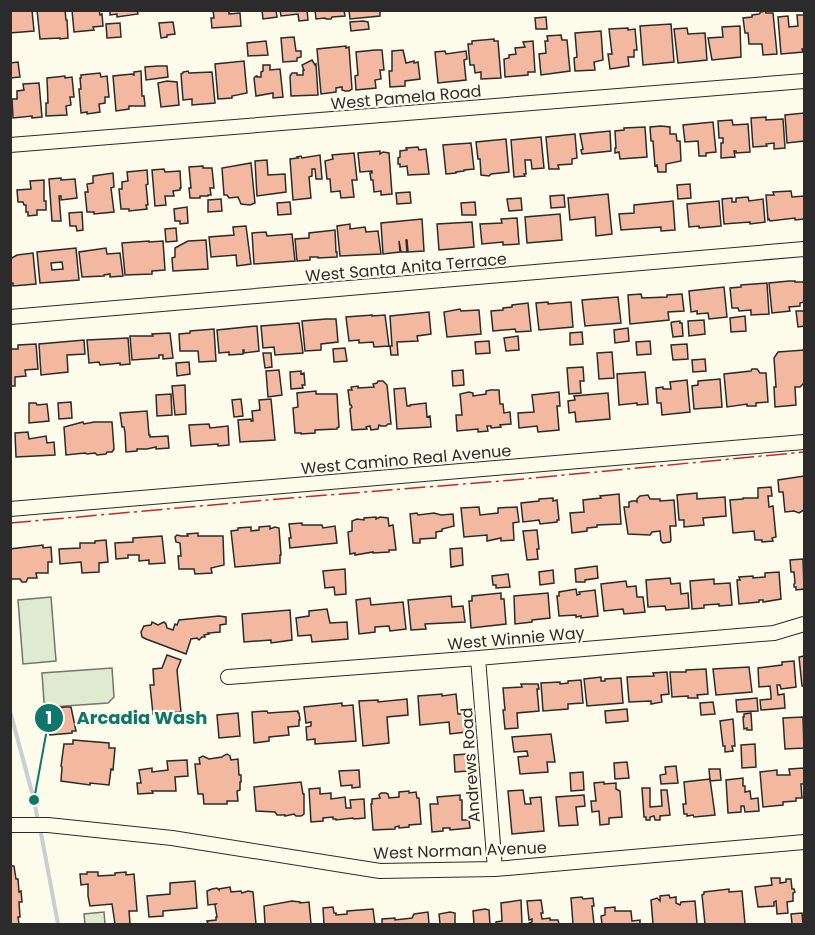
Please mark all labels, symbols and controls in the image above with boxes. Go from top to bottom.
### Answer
street label: West Pamela Road [330,79,482,116]
street label: West Santa Anita Terrace [304,247,508,288]
street label: West Camino Real Avenue [300,439,512,480]
street label: West Winnie Way [447,621,586,656]
callout: Arcadia Wash [34,700,219,736]
text: 1 [46,705,52,730]
text: Arcadia Wash [77,705,208,730]
street label: Andrews Road [455,707,486,823]
street label: West Norman Avenue [373,836,547,865]

